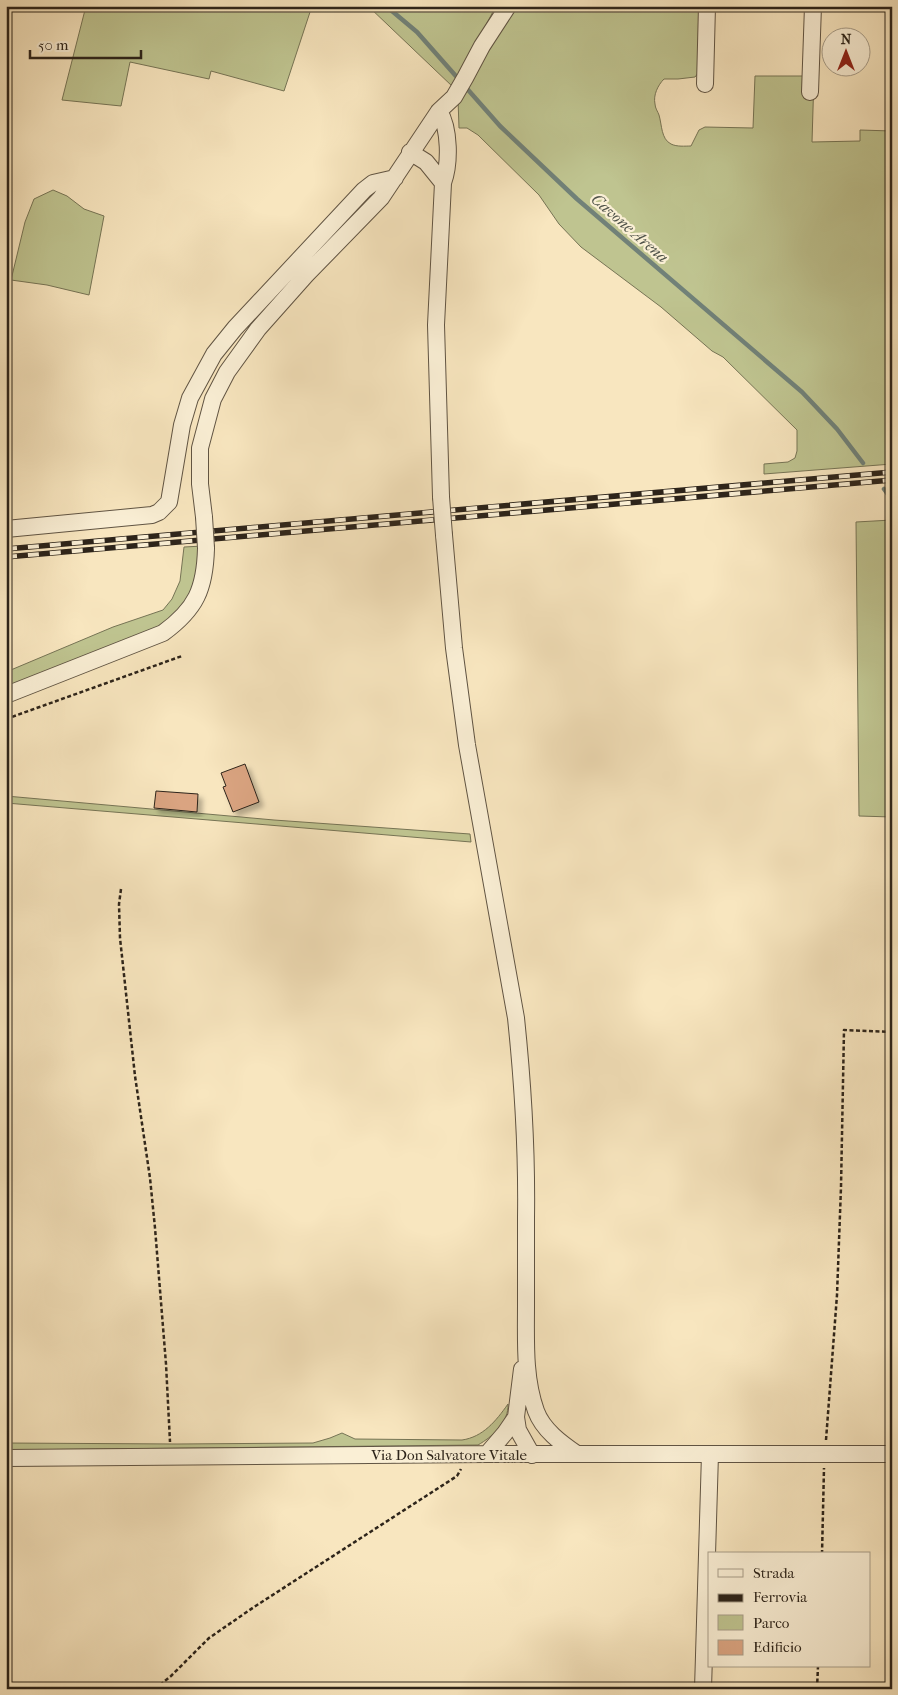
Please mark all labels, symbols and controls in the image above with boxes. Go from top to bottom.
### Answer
scale bar [30,28,141,60]
north arrow [820,28,870,78]
text: N [841,31,852,48]
text: 50 m [38,36,69,54]
water label: Cavone Arena [588,190,672,266]
street label: Via Don Salvatore Vitale [370,1446,527,1464]
legend [708,1552,870,1668]
text: Strada [753,1564,796,1582]
text: Ferrovia [753,1588,808,1606]
text: Parco [753,1614,790,1632]
text: Edificio [753,1638,802,1656]

